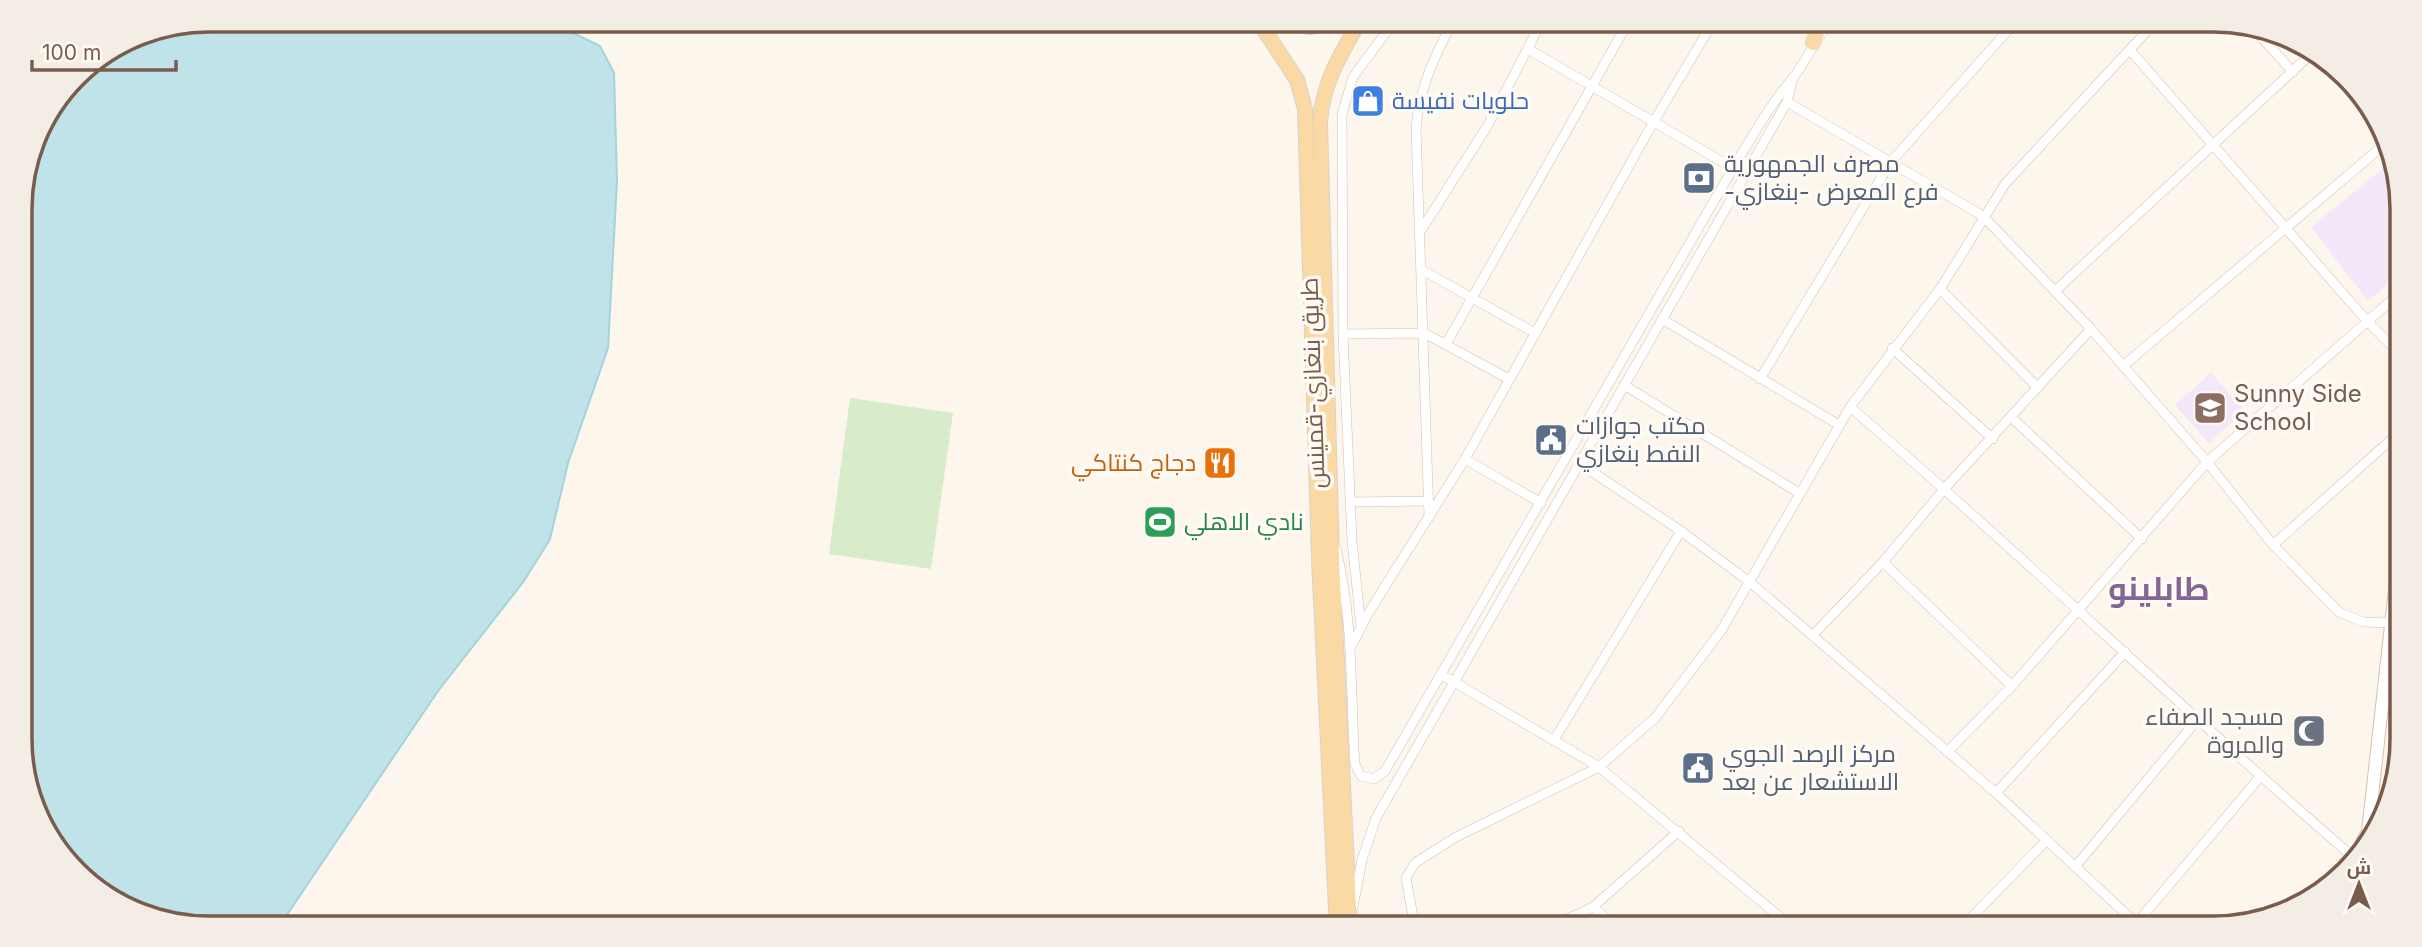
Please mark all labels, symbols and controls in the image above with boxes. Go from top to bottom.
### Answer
scale bar [32,28,175,72]
text: 100 m [42,40,101,65]
shop icon: حلويات نفيسة [1349,82,1387,120]
place label: حلويات نفيسة [1392,86,1529,115]
place label: مصرف الجمهورية -فرع المعرض -بنغازي [1724,149,1939,210]
bank icon: مصرف الجمهورية -فرع المعرض -بنغازي [1680,159,1718,197]
street label: طريق بنغازي-قمينس [1294,277,1335,489]
place label: Sunny Side School [2234,379,2362,436]
school or university icon: Sunny Side School [2191,389,2229,427]
place label: مكتب جوازات النفط بنغازي [1576,411,1706,472]
public building icon: مكتب جوازات النفط بنغازي [1532,421,1570,459]
restaurant icon: دجاج كنتاكي [1201,444,1239,482]
place label: دجاج كنتاكي [1071,448,1196,482]
sports icon: نادي الاهلي [1141,503,1179,541]
place label: نادي الاهلي [1184,507,1304,541]
district label: طابلينو [2108,569,2210,608]
place label: مسجد الصفاء والمروة [2145,702,2284,759]
mosque icon: مسجد الصفاء والمروة [2290,712,2328,750]
place label: مركز الرصد الجوي الاستشعار عن بعد [1722,739,1899,796]
public building icon: مركز الرصد الجوي الاستشعار عن بعد [1679,749,1717,787]
north arrow [2324,849,2394,919]
text: ش [2347,856,2371,879]

